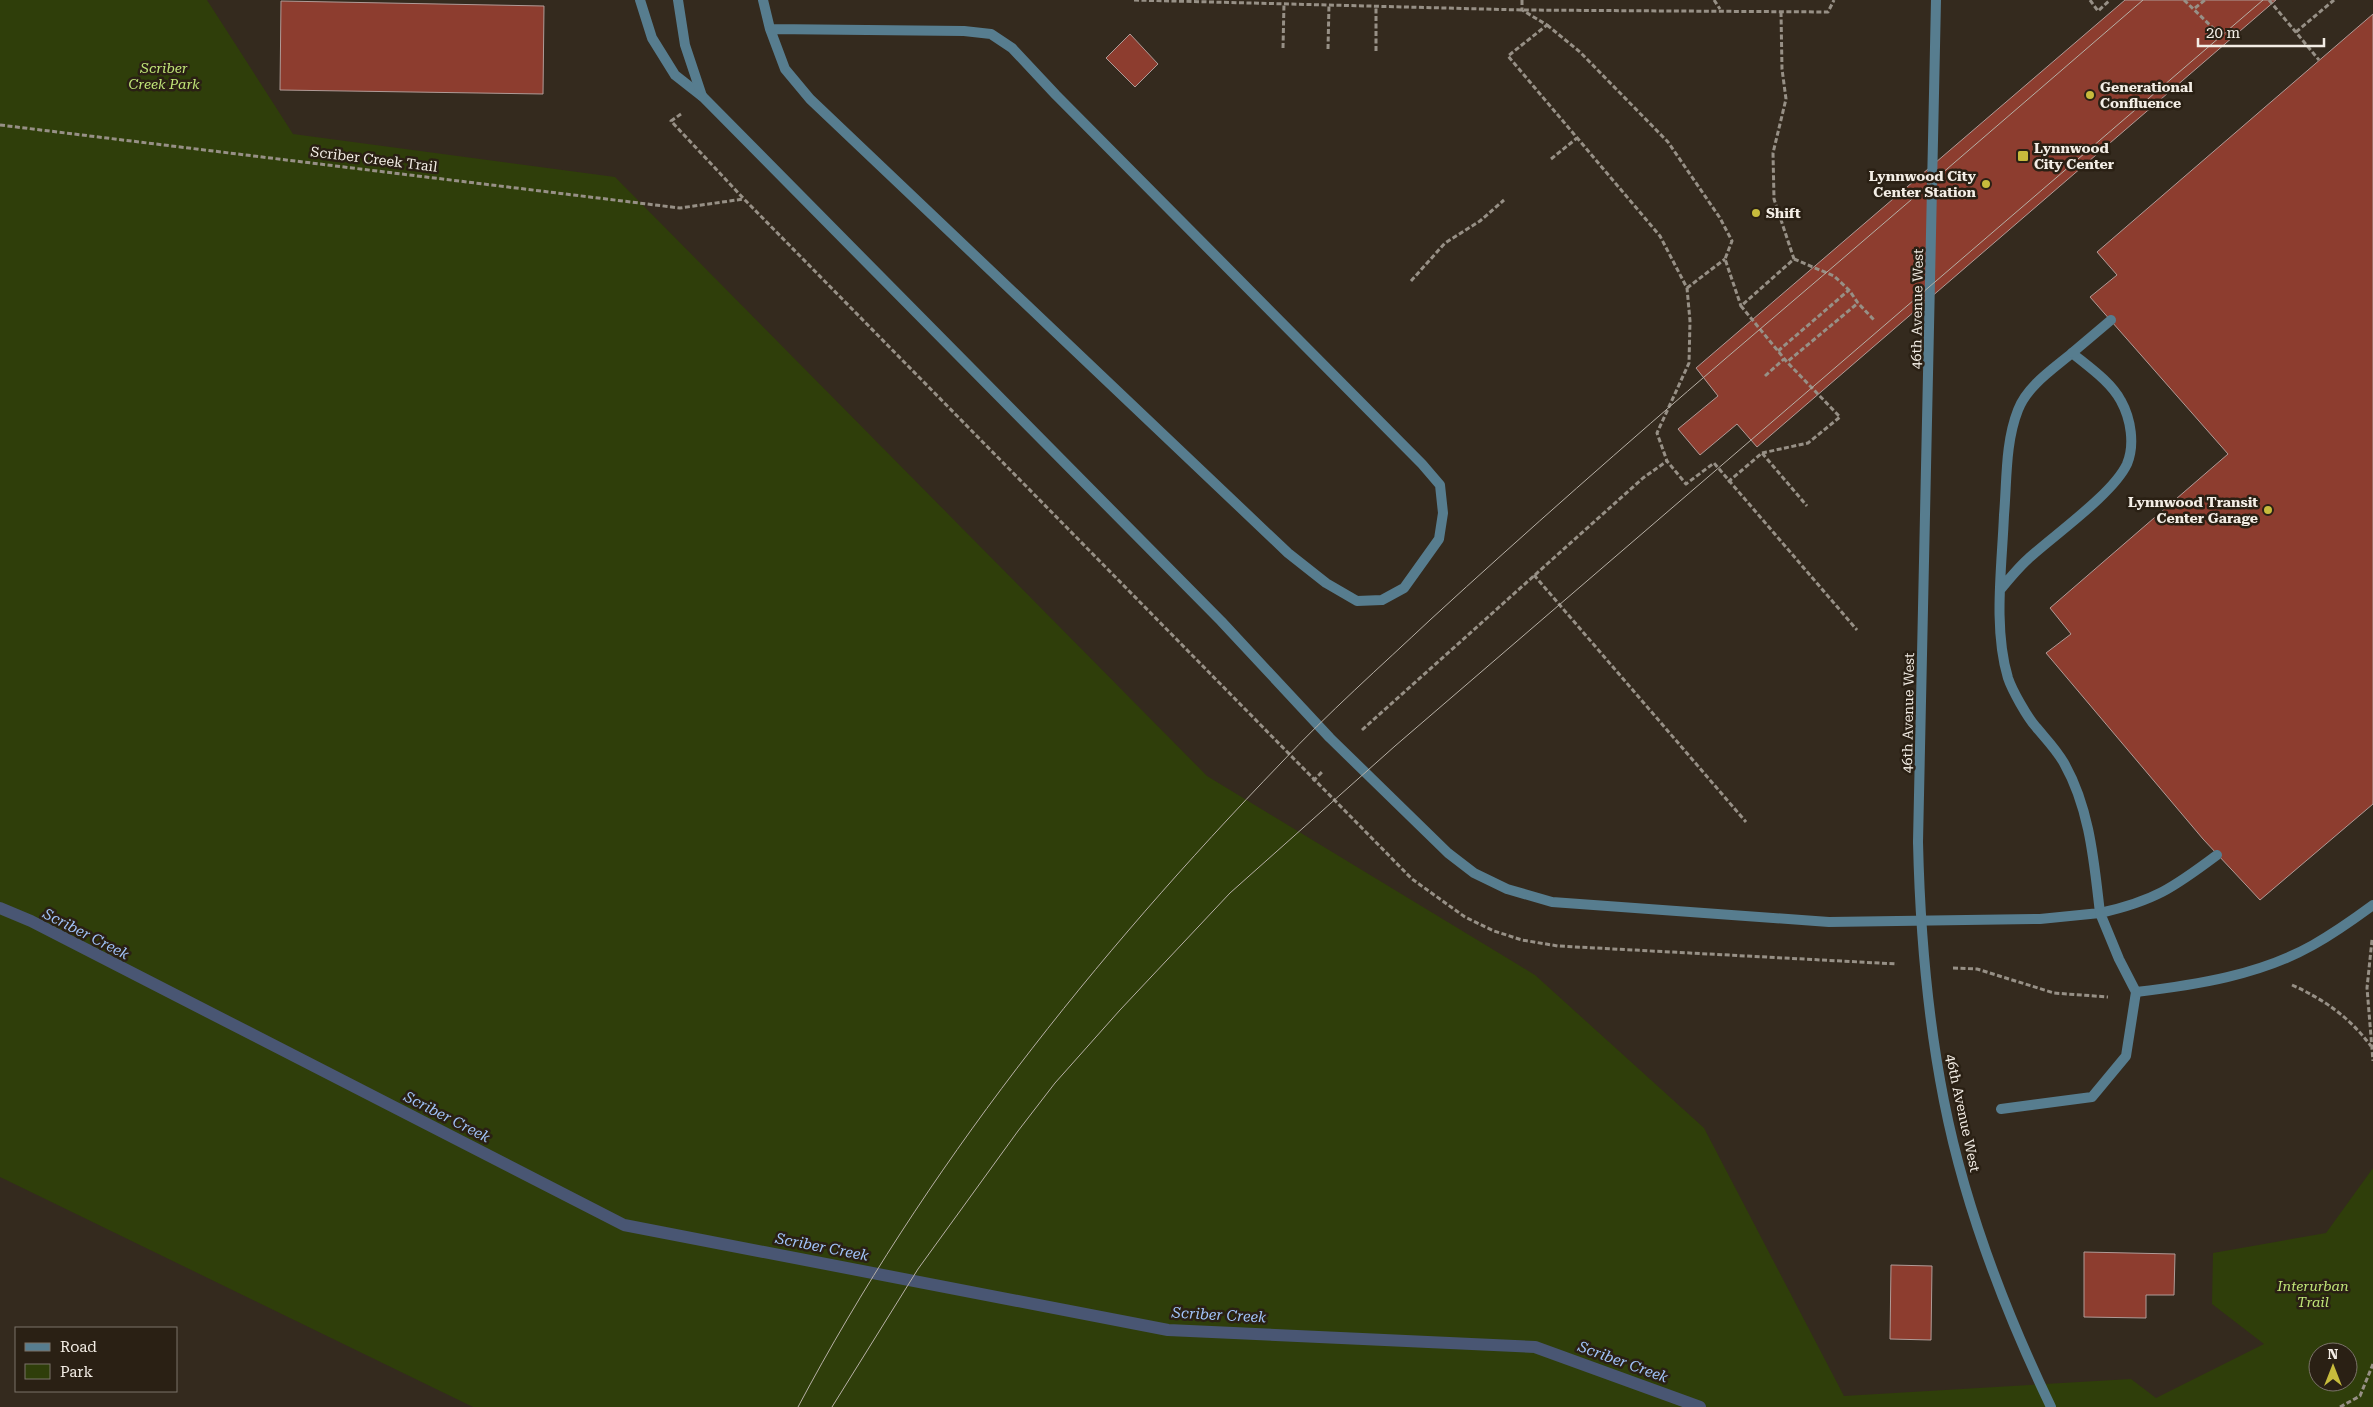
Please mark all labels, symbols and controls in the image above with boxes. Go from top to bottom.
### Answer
scale bar [2198,15,2324,47]
text: 20 m [2206,24,2241,42]
park label: Scriber Creek Park [128,60,200,92]
place label: Generational Confluence [2100,79,2193,111]
marker: Generational Confluence [2084,89,2096,101]
place label: Lynnwood City Center [2034,140,2115,172]
street label: Scriber Creek Trail [310,143,439,175]
marker: Lynnwood City Center [2016,149,2030,163]
place label: Lynnwood City Center Station [1869,168,1977,200]
marker: Lynnwood City Center Station [1980,178,1992,190]
place label: Shift [1766,205,1801,221]
marker: Shift [1750,207,1762,219]
street label: 46th Avenue West [1908,249,1926,369]
place label: Lynnwood Transit Center Garage [2128,494,2258,526]
marker: Lynnwood Transit Center Garage [2262,504,2274,516]
street label: 46th Avenue West [1899,653,1917,773]
water label: Scriber Creek [39,904,133,964]
street label: 46th Avenue West [1943,1052,1983,1174]
water label: Scriber Creek [400,1087,494,1147]
water label: Scriber Creek [773,1229,871,1265]
park label: Interurban Trail [2276,1278,2349,1310]
water label: Scriber Creek [1170,1303,1268,1327]
legend [15,1327,178,1392]
water label: Scriber Creek [1575,1337,1671,1387]
text: Road [60,1338,97,1356]
north arrow [2308,1342,2358,1392]
text: N [2328,1346,2339,1362]
text: Park [60,1363,94,1381]

